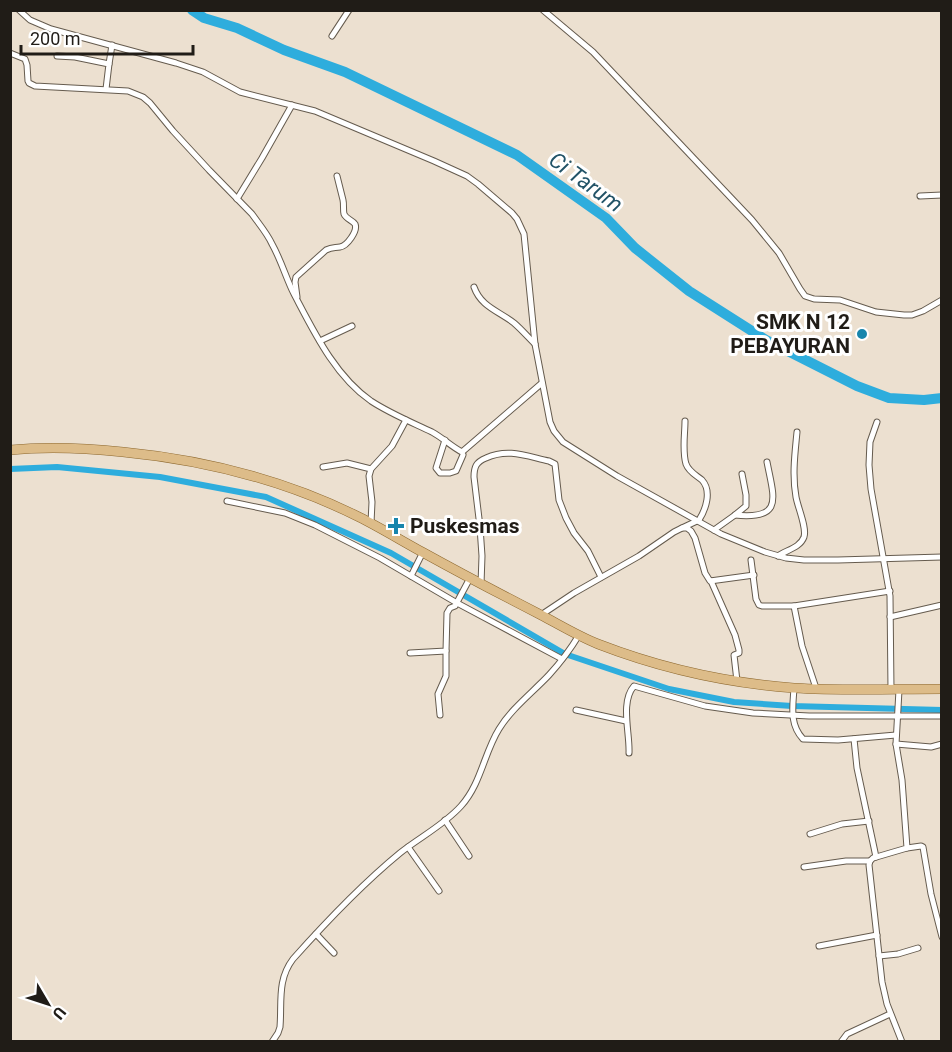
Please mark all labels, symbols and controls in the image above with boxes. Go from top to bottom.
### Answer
scale bar [21,18,194,56]
text: 200 m [30,28,81,49]
water label: Ci Tarum [544,147,628,217]
place label: SMK N 12 PEBAYURAN [730,310,850,358]
marker: SMK N 12 PEBAYURAN [855,327,869,341]
place label: Puskesmas [410,514,520,538]
marker: Puskesmas [387,517,405,535]
north arrow [18,974,78,1034]
text: U [49,1003,70,1023]

